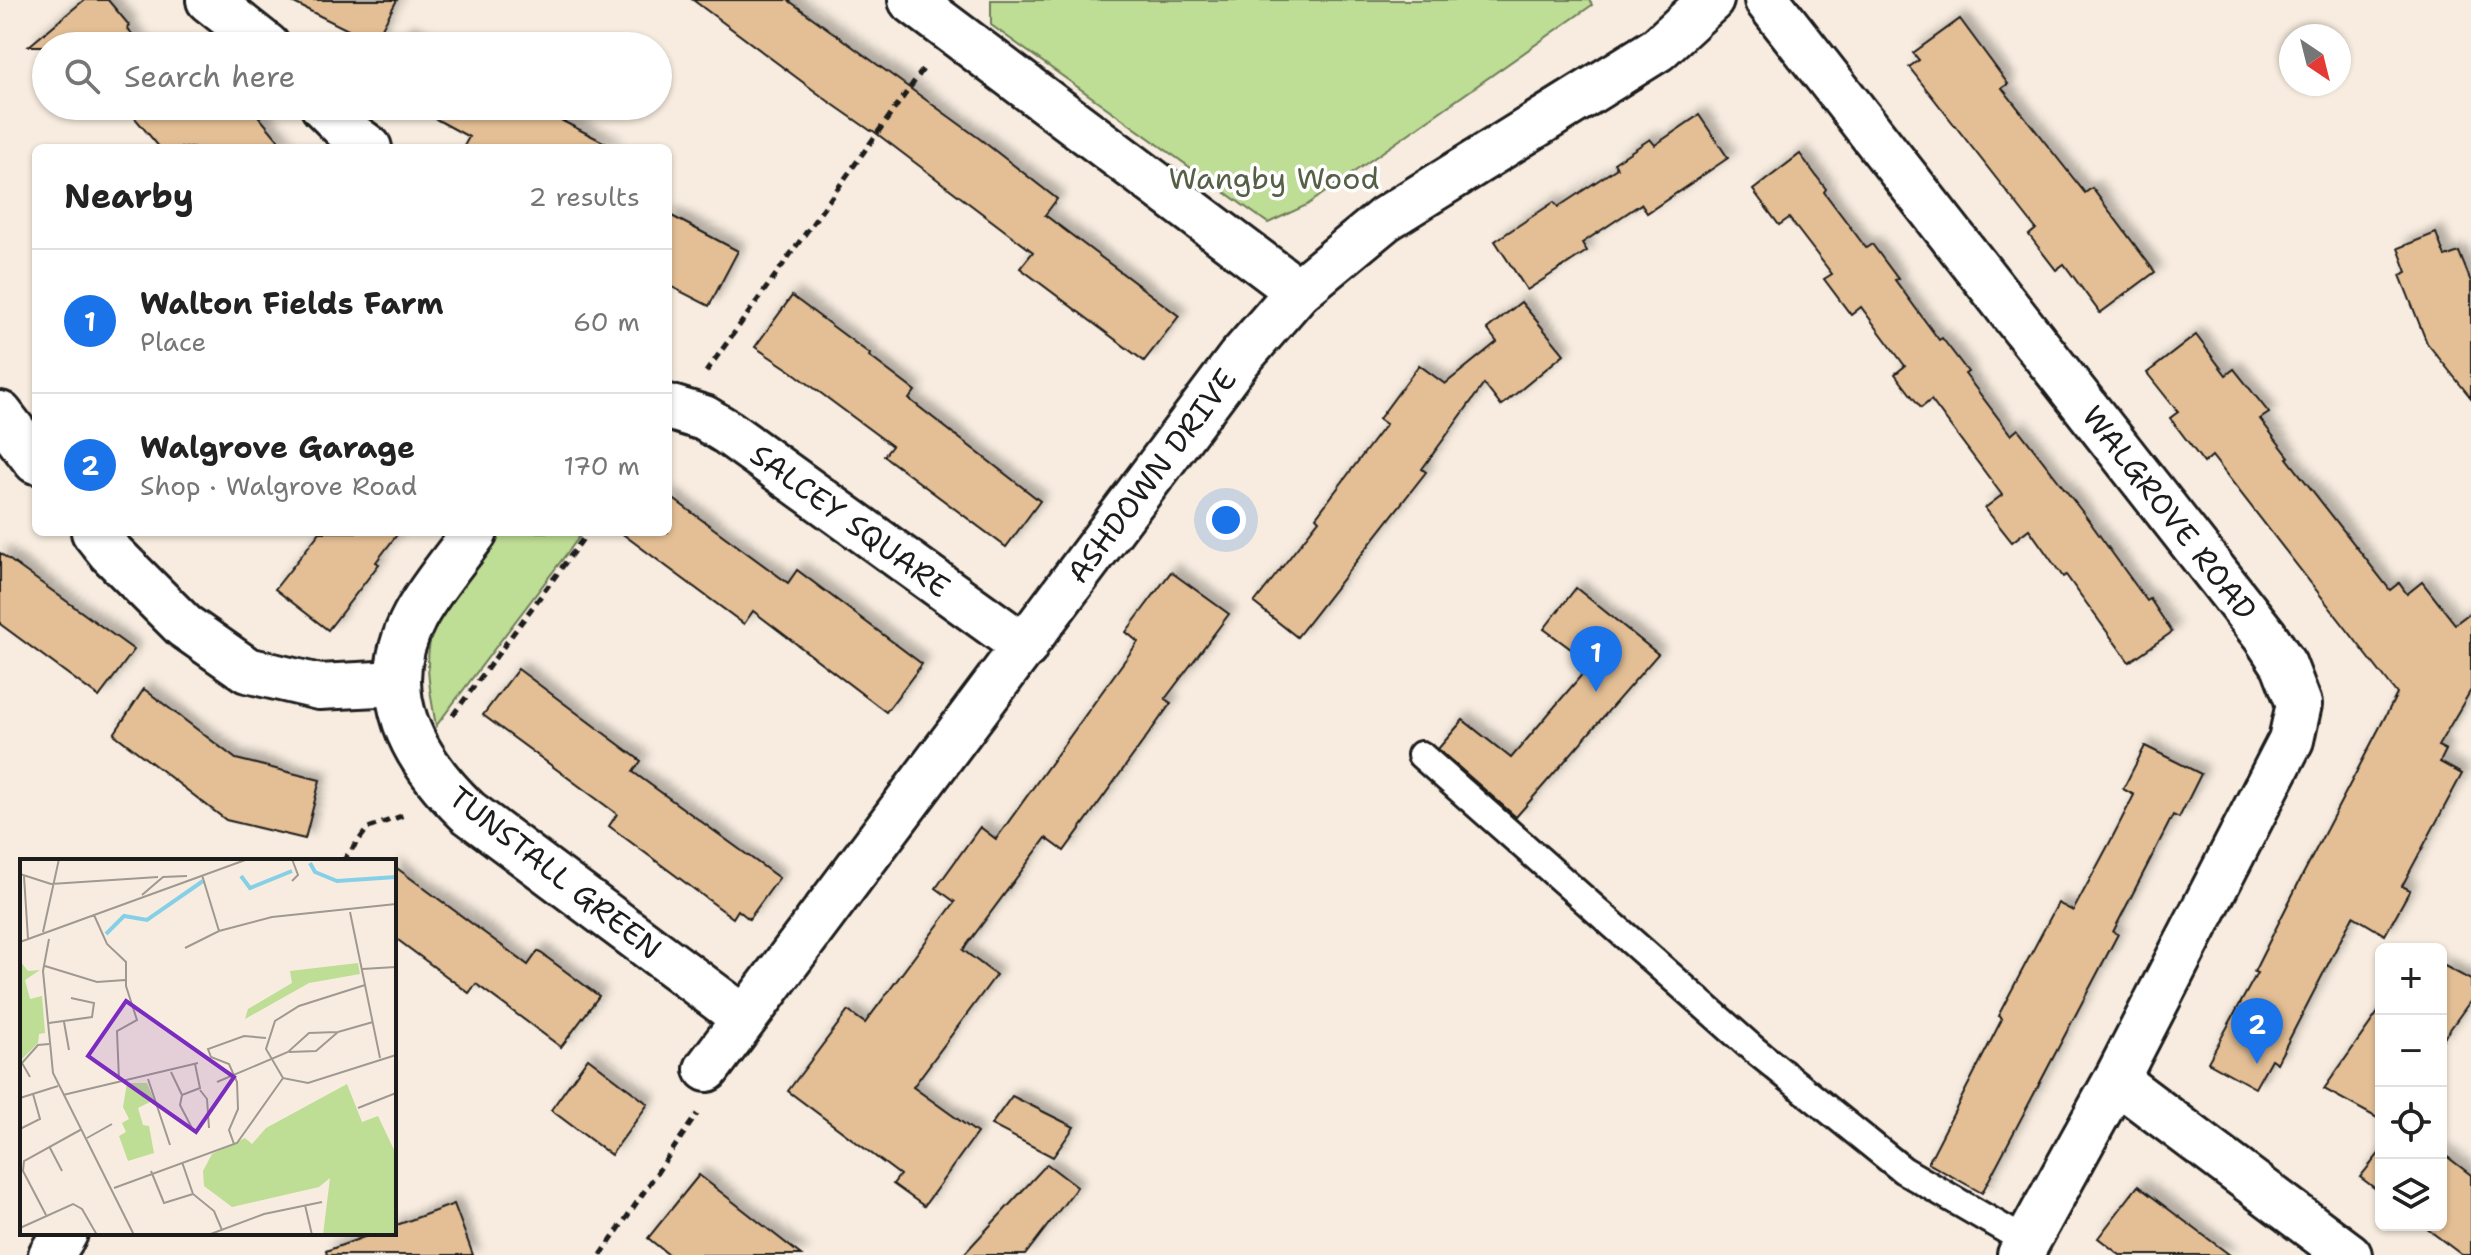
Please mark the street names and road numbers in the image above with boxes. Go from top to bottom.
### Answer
street label: ASHDOWN DRIVE [1057,360,1246,591]
street label: WALGROVE ROAD [2073,397,2266,628]
street label: SALCEY SQUARE [742,434,958,607]
street label: TUNSTALL GREEN [440,777,670,969]

